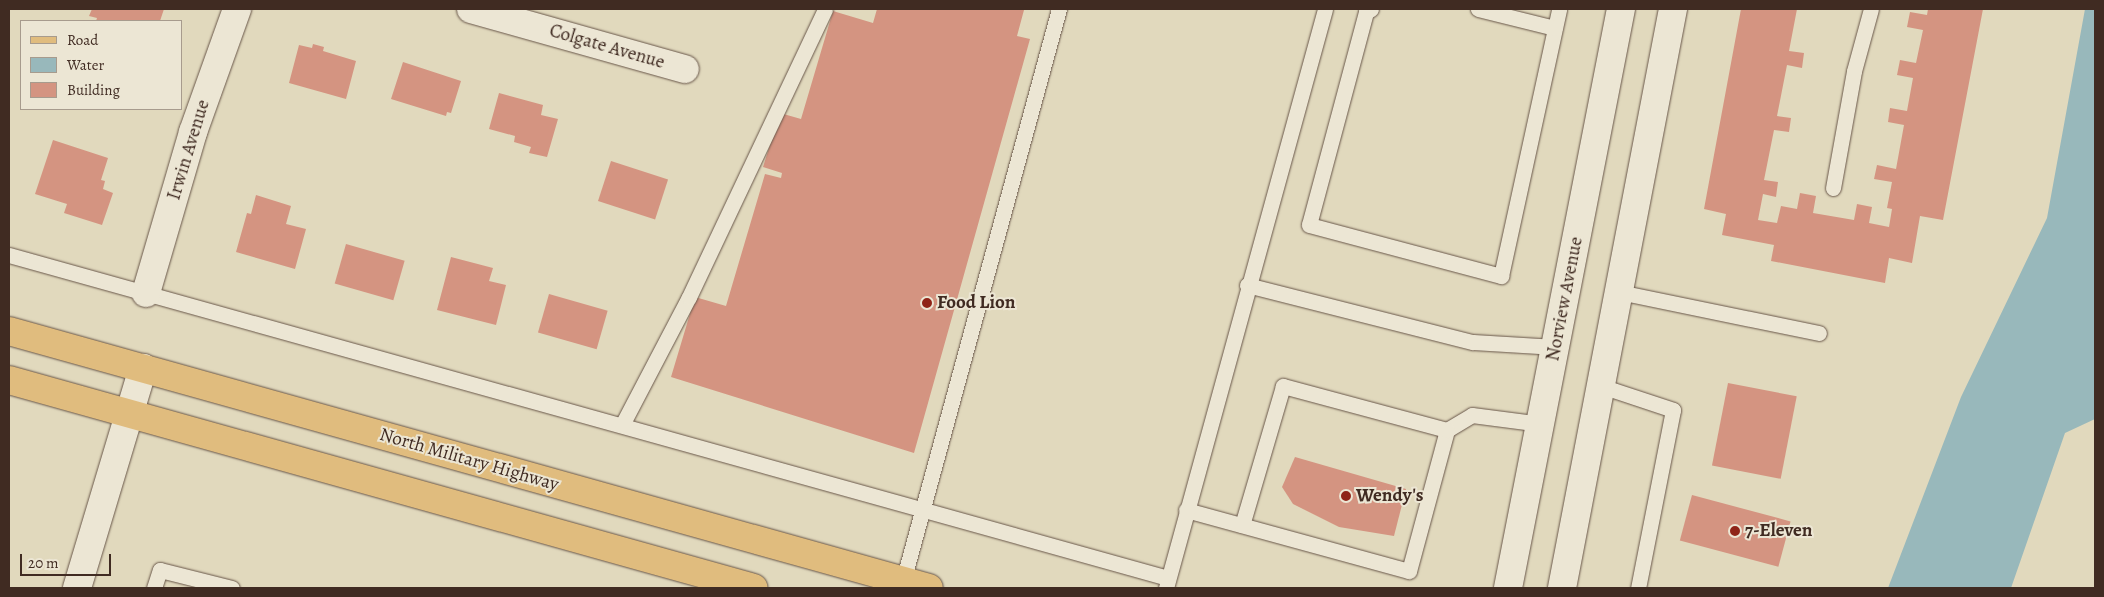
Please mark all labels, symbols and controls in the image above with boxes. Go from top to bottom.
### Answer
legend [20,20,182,110]
street label: Colgate Avenue [547,20,667,74]
text: Road [67,30,98,50]
text: Water [67,55,104,75]
text: Building [67,80,120,100]
street label: Irwin Avenue [163,97,215,203]
street label: Norview Avenue [1542,235,1588,363]
place label: Food Lion [937,292,1015,314]
marker: Food Lion [921,297,933,309]
street label: North Military Highway [377,424,561,496]
place label: Wendy's [1356,485,1424,507]
marker: Wendy's [1340,490,1352,502]
place label: 7-Eleven [1745,520,1813,542]
marker: 7-Eleven [1729,525,1741,537]
scale bar [22,544,114,576]
text: 20 m [28,553,59,573]

